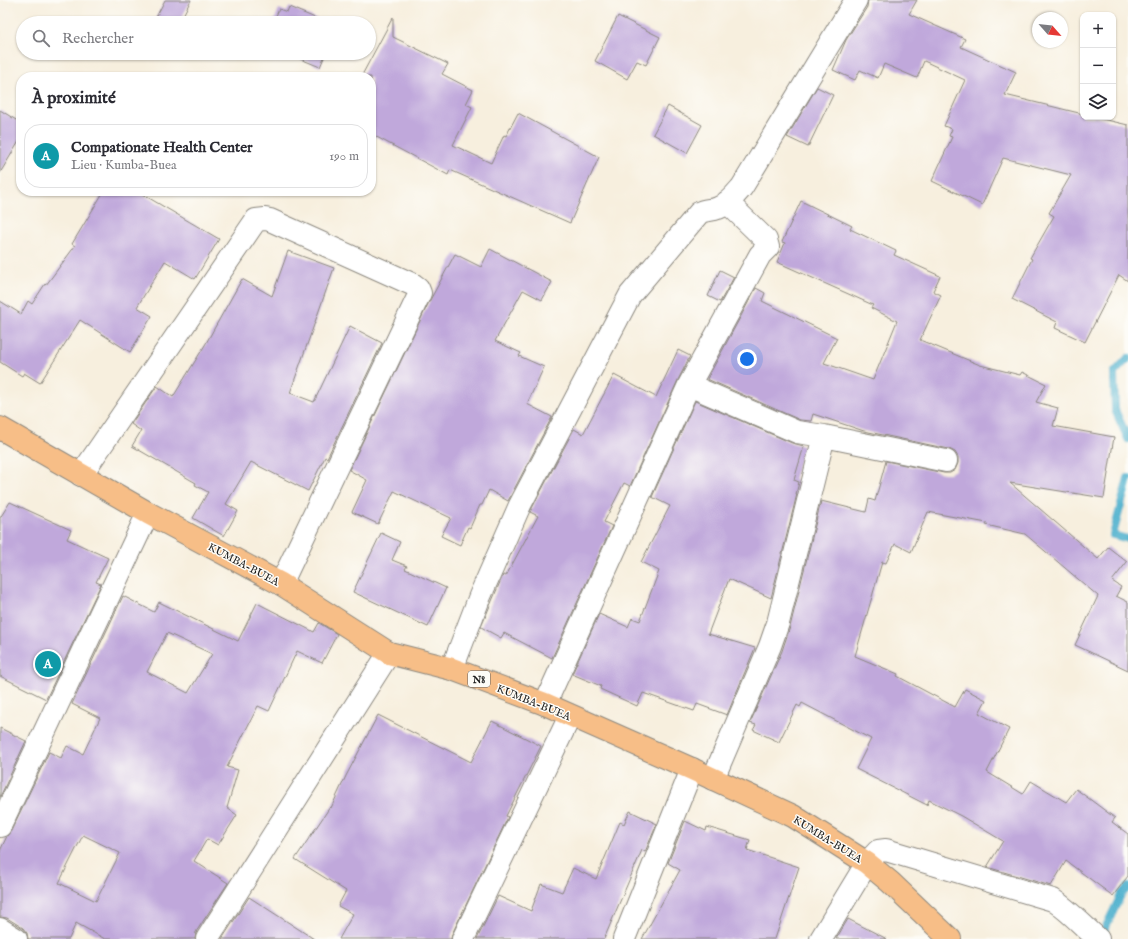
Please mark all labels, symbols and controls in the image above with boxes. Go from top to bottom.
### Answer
north arrow [1032,12,1068,48]
map controls [1080,12,1116,120]
button: + [1080,12,1116,48]
search box [16,16,376,60]
icon: search [30,27,52,49]
text: Rechercher [62,29,134,48]
button: − [1080,48,1116,84]
button: layers [1080,84,1116,120]
text: À proximité [32,88,116,109]
text: Compationate Health Center [71,138,253,157]
text: A [42,148,50,165]
text: 190 m [329,148,359,165]
text: Lieu · Kumba-Buea [71,157,177,174]
your location [737,349,757,369]
street label: KUMBA-BUEA [205,540,282,590]
pin: A [35,649,61,679]
road number: N8 [468,671,490,687]
street label: KUMBA-BUEA [494,682,573,724]
street label: KUMBA-BUEA [790,813,865,867]

